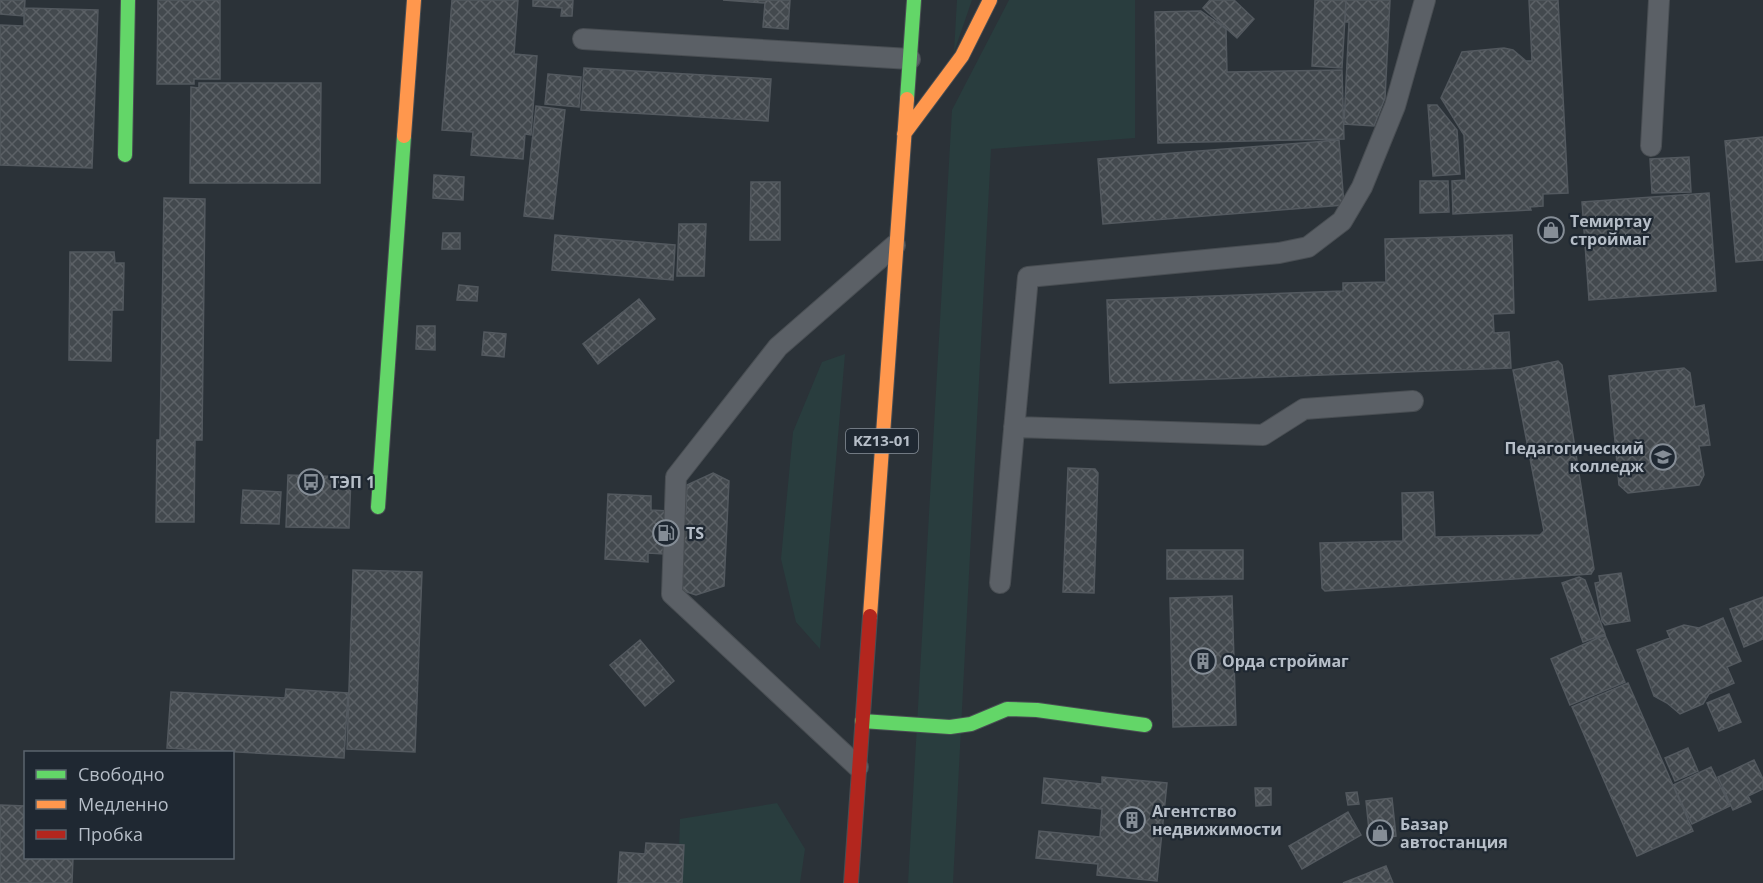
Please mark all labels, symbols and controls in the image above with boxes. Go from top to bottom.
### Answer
place label: Темиртау строймаг [1570,210,1652,250]
shop icon: Темиртау строймаг [1536,215,1566,245]
road number: KZ13-01 [846,429,918,453]
place label: Педагогический колледж [1504,437,1644,477]
school or university icon: Педагогический колледж [1648,442,1678,472]
bus stop icon: ТЭП 1 [296,467,326,497]
place label: ТЭП 1 [330,471,375,493]
fuel station icon: TS [651,518,681,548]
place label: TS [686,522,704,544]
building icon: Орда строймаг [1188,646,1218,676]
place label: Орда строймаг [1222,650,1349,672]
legend [24,751,234,859]
text: Свободно [78,762,165,786]
text: Медленно [78,792,169,816]
place label: Агентство недвижимости [1152,800,1282,840]
building icon: Агентство недвижимости [1117,805,1147,835]
place label: Базар автостанция [1400,813,1508,853]
shop icon: Базар автостанция [1365,818,1395,848]
text: Пробка [78,822,143,846]

